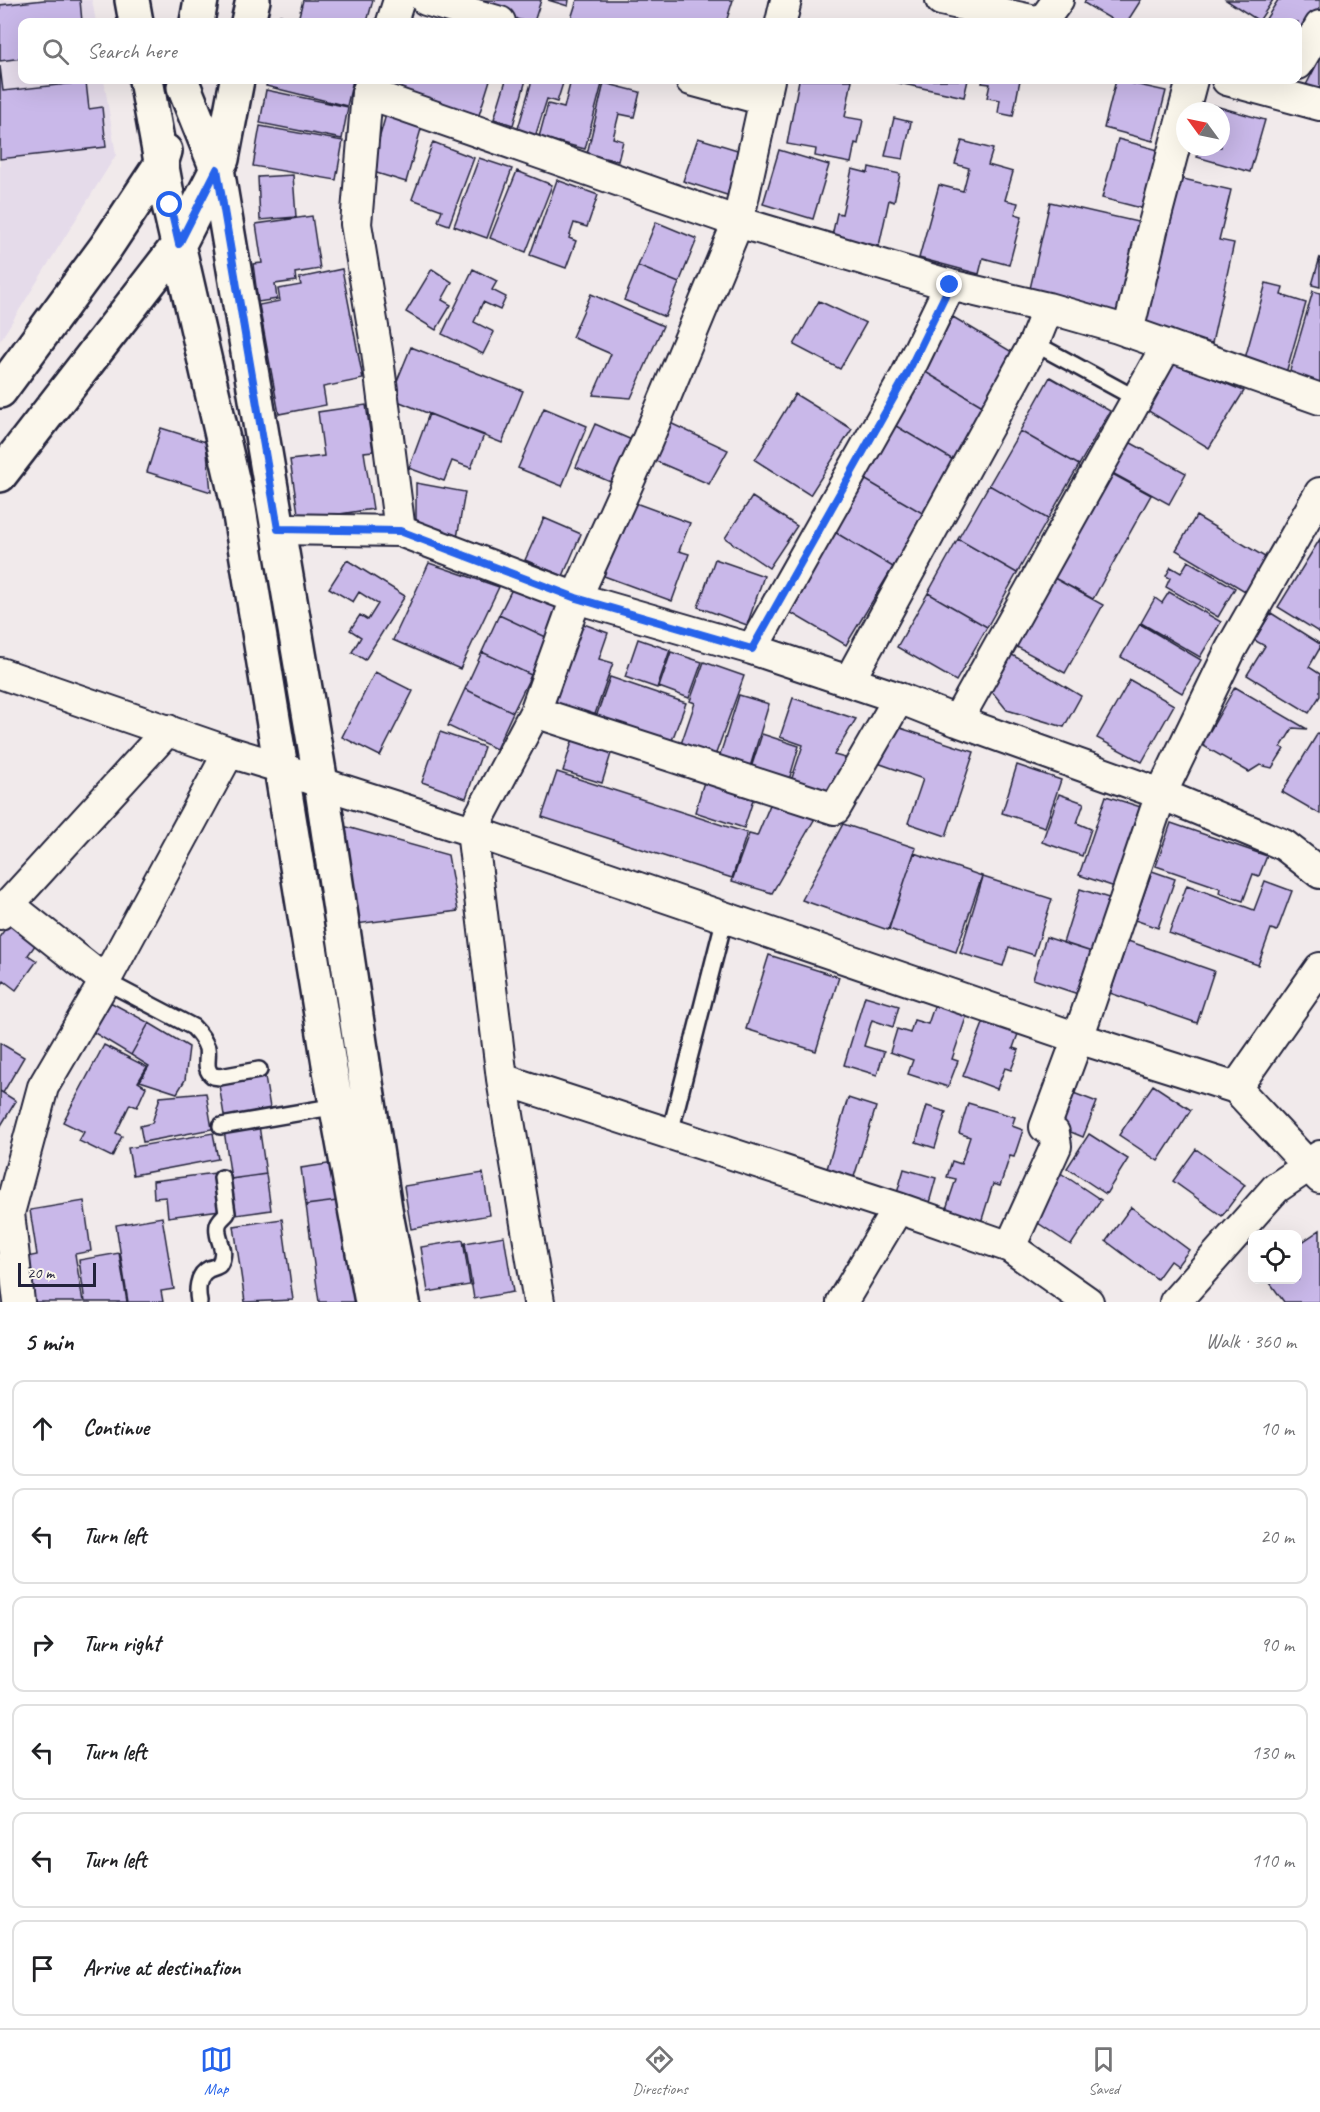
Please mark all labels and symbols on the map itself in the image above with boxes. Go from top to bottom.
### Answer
north arrow [1176,102,1230,156]
route start [156,191,182,217]
route end [936,271,962,297]
scale bar [18,1260,96,1288]

